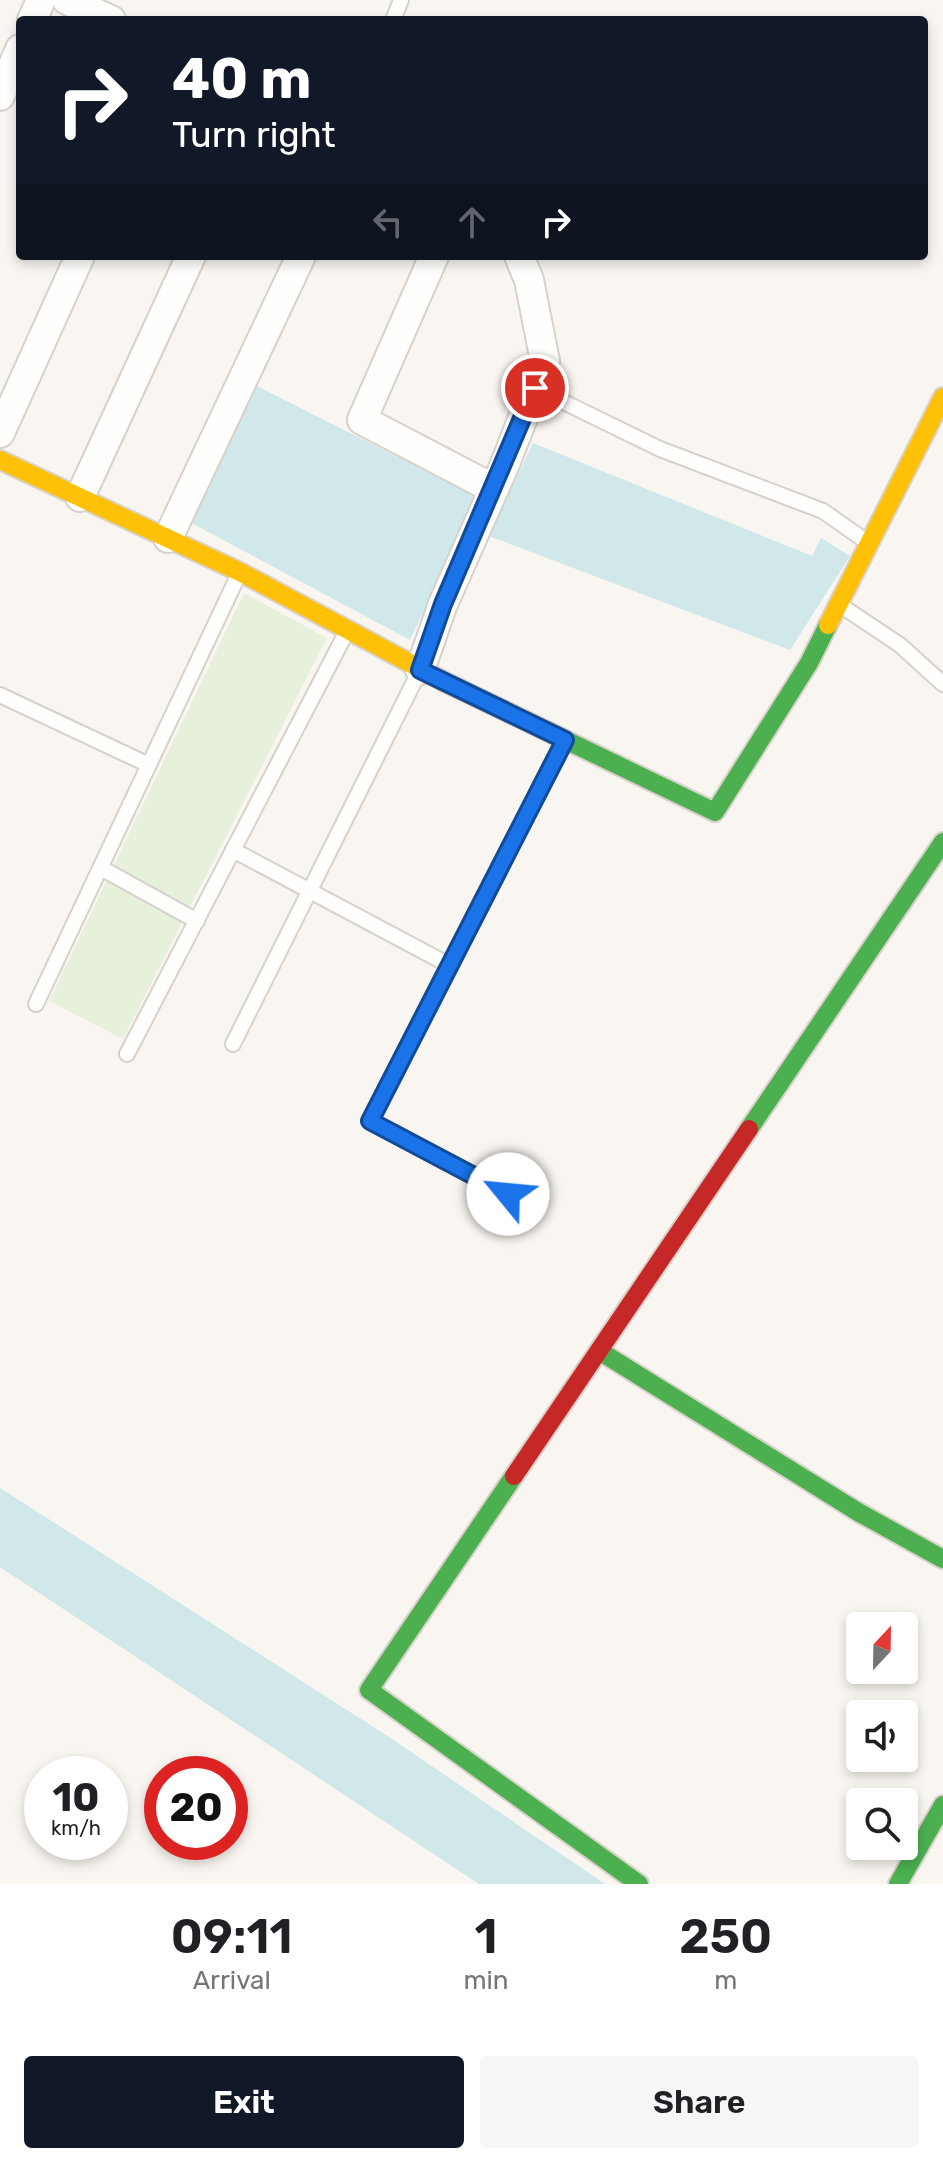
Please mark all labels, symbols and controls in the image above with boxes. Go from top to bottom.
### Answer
text: 40 m [172,46,312,112]
icon: right [40,48,144,152]
text: Turn right [172,113,336,156]
icon: left [366,200,410,244]
icon: ahead [450,200,494,244]
icon: right [534,200,578,244]
pin [501,354,569,422]
icon: arrive [513,366,557,410]
position arrow [466,1152,550,1236]
north arrow [846,1612,918,1684]
map controls [846,1612,918,1860]
button: sound [846,1700,918,1772]
speed limit sign: 20 [144,1756,248,1860]
text: 10 [52,1774,100,1821]
button: search [846,1788,918,1860]
text: km/h [51,1816,101,1840]
text: 09:11 [171,1908,293,1965]
text: 1 [474,1908,497,1965]
text: 250 [679,1908,772,1965]
text: Arrival [193,1965,271,1996]
text: min [463,1965,509,1996]
text: m [714,1965,737,1996]
button: Exit [24,2056,464,2148]
button: Share [480,2056,919,2148]

